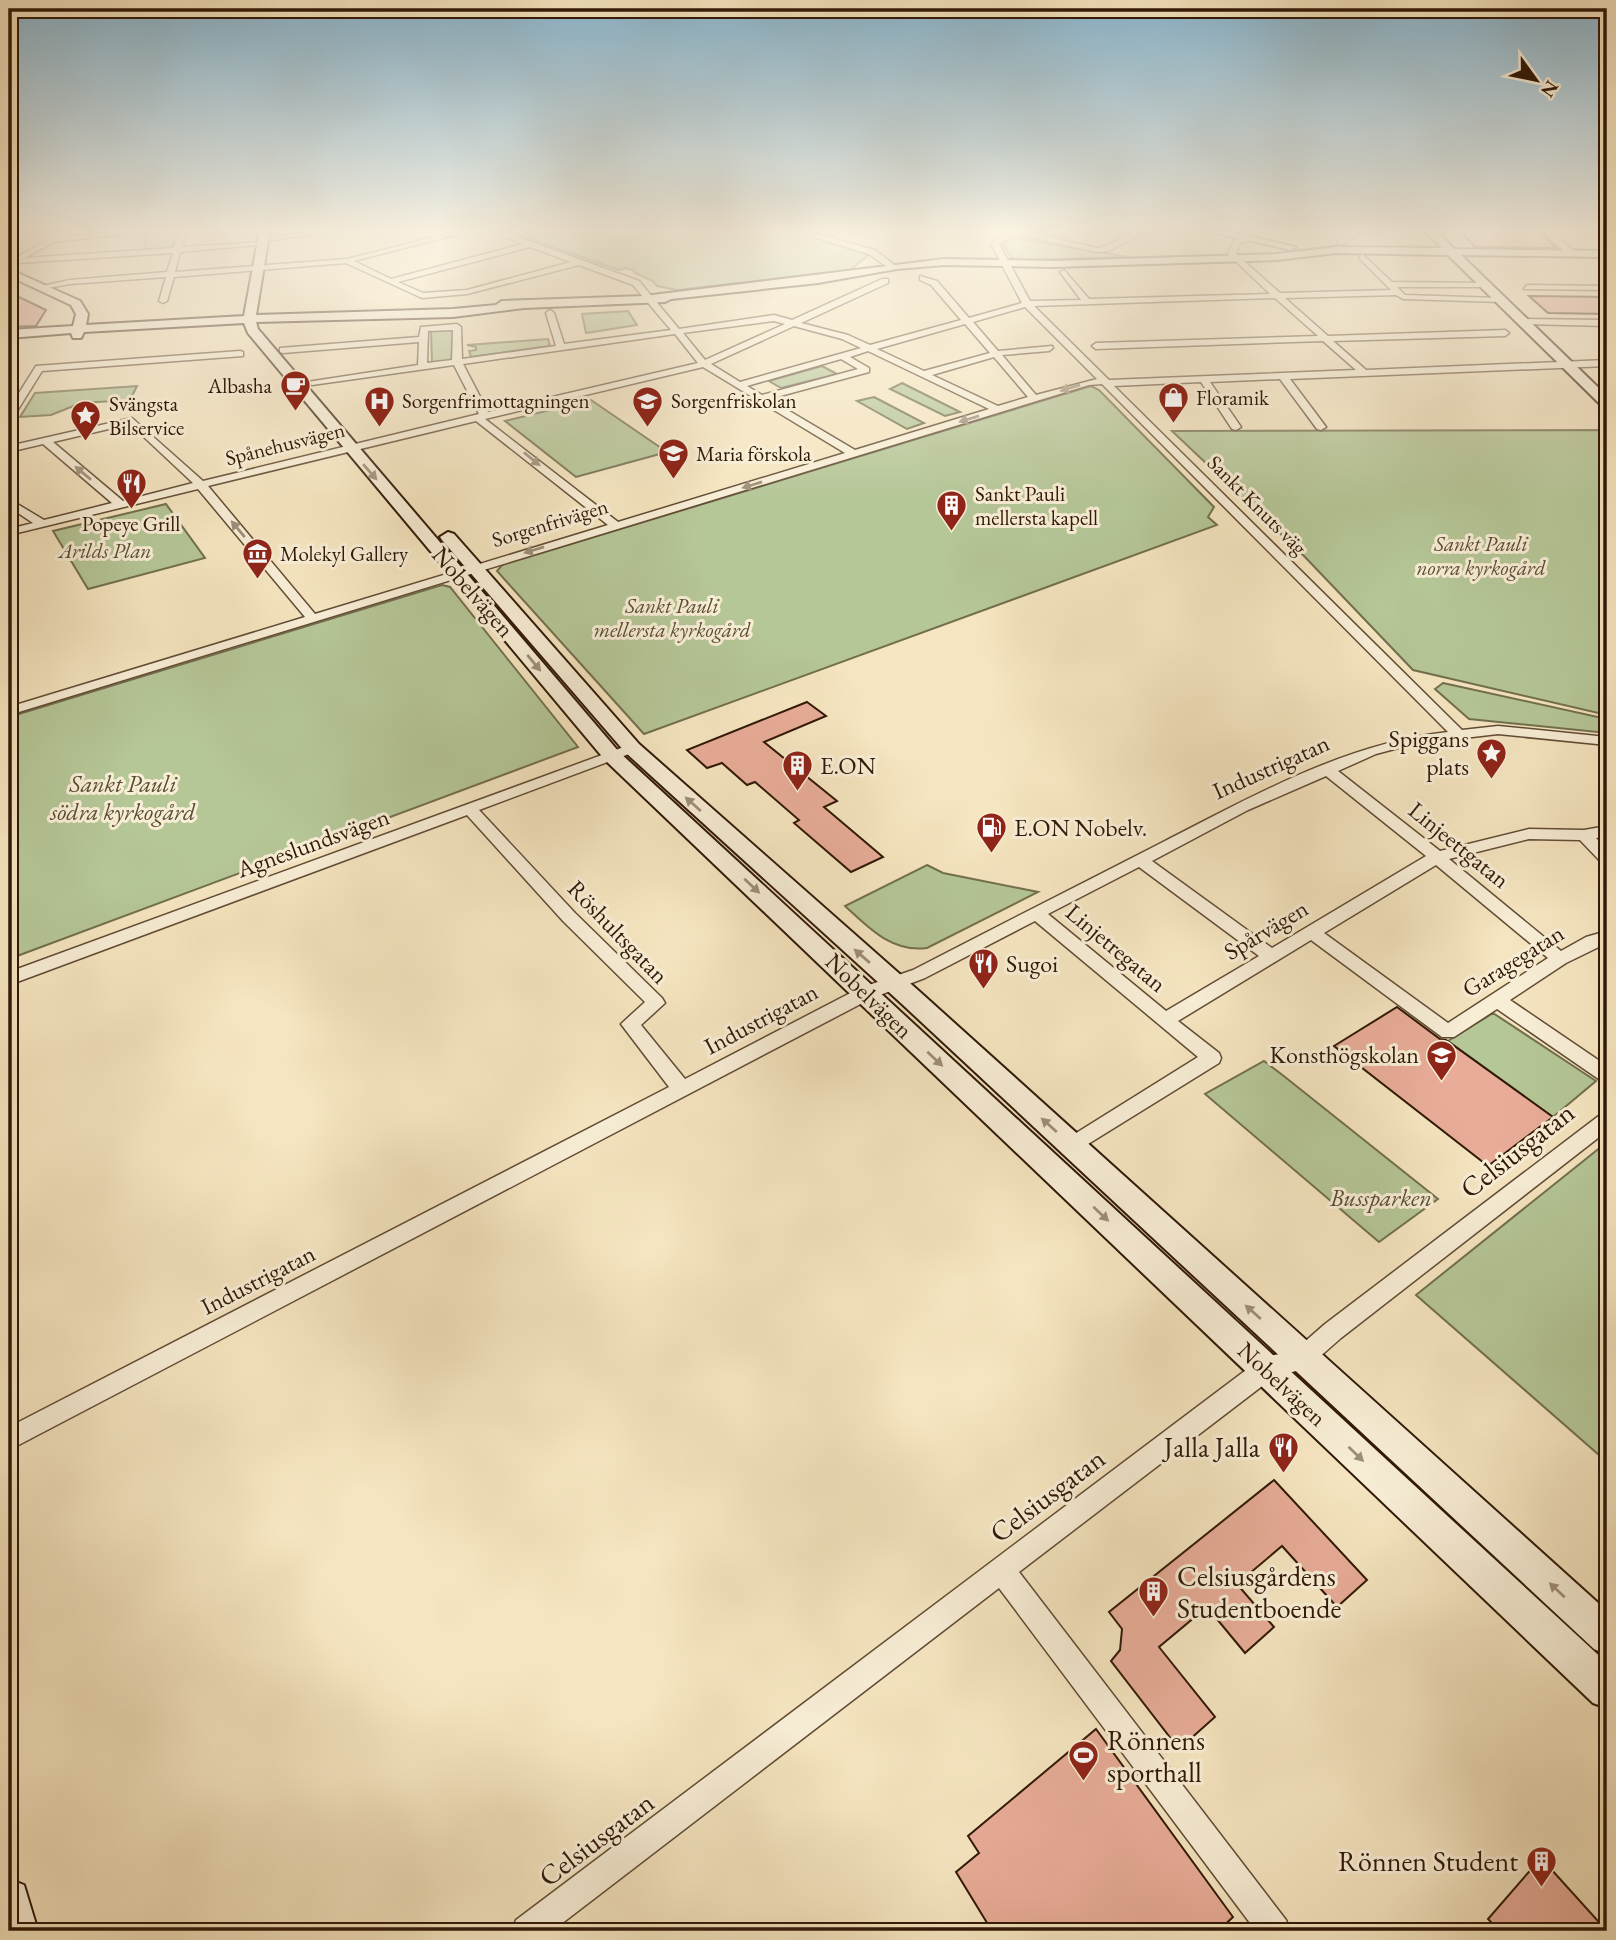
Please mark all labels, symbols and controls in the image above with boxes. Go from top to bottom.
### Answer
north arrow [1500,46,1570,116]
text: N [1535,76,1565,103]
cafe icon: Albasha [278,369,312,413]
place label: Albasha [207,372,273,399]
shop icon: Floramik [1156,381,1190,425]
one-way arrow [1059,383,1080,394]
hospital icon: Sorgenfrimottagningen [362,384,396,428]
school or university icon: Sorgenfriskolan [631,384,665,428]
place label: Floramik [1196,384,1270,411]
place label: Sorgenfrimottagningen [402,387,590,414]
place label: Sorgenfriskolan [671,387,797,414]
place label: Svängsta Bilservice [109,390,184,441]
place icon: Svängsta Bilservice [69,399,103,443]
one-way arrow [959,414,980,424]
street label: Spånehusvägen [222,416,347,471]
school or university icon: Maria förskola [656,437,690,481]
place label: Maria förskola [696,440,812,467]
street label: Sankt Knuts väg [1202,449,1314,561]
one-way arrow [522,452,540,467]
one-way arrow [362,464,377,481]
one-way arrow [74,465,92,481]
restaurant icon: Popeye Grill [114,467,148,511]
one-way arrow [741,480,762,490]
place label: Sankt Pauli mellersta kapell [975,480,1098,531]
building icon: Sankt Pauli mellersta kapell [935,489,969,533]
street label: Sorgenfrivägen [488,492,611,553]
place label: Popeye Grill [82,510,180,537]
one-way arrow [231,521,246,538]
park label: Sankt Pauli norra kyrkogård [1416,530,1546,581]
park label: Arilds Plan [57,537,151,564]
museum icon: Molekyl Gallery [240,537,274,581]
place label: Molekyl Gallery [280,540,409,567]
street label: Nobelvägen [425,540,522,644]
one-way arrow [523,546,544,556]
park label: Sankt Pauli mellersta kyrkogård [594,592,751,643]
one-way arrow [526,655,541,672]
place label: Spiggans plats [1389,723,1469,782]
street label: Industrigatan [1208,727,1334,806]
place icon: Spiggans plats [1475,736,1509,780]
building icon: E.ON [780,749,814,793]
place label: E.ON [820,750,876,781]
park label: Sankt Pauli södra kyrkogård [50,768,196,827]
street label: Linjeettgatan [1402,794,1516,895]
one-way arrow [684,796,702,812]
street label: Agneslundsvägen [231,800,394,885]
fuel station icon: E.ON Nobelv. [974,811,1008,855]
place label: E.ON Nobelv. [1014,812,1147,843]
street label: Röshultsgatan [561,873,676,990]
one-way arrow [743,877,760,893]
street label: Spårvägen [1218,892,1314,967]
street label: Linjetregatan [1060,897,1173,999]
street label: Garagegatan [1456,917,1570,1004]
street label: Nobelvägen [819,946,920,1045]
restaurant icon: Sugoi [966,947,1000,991]
place label: Sugoi [1006,948,1058,979]
one-way arrow [854,949,871,964]
street label: Industrigatan [698,975,823,1061]
school or university icon: Konsthögskolan [1425,1038,1459,1082]
place label: Konsthögskolan [1270,1039,1419,1070]
one-way arrow [926,1050,943,1066]
street label: Celsiusgatan [1453,1094,1582,1206]
one-way arrow [1040,1117,1058,1133]
park label: Bussparken [1329,1182,1432,1213]
one-way arrow [1092,1206,1109,1222]
street label: Industrigatan [195,1237,321,1322]
one-way arrow [1244,1304,1262,1320]
street label: Nobelvägen [1231,1335,1334,1433]
place label: Jalla Jalla [1162,1429,1261,1465]
restaurant icon: Jalla Jalla [1266,1430,1300,1474]
street label: Celsiusgatan [982,1440,1112,1550]
one-way arrow [1347,1446,1364,1462]
place label: Celsiusgårdens Studentboende [1177,1558,1341,1626]
building icon: Celsiusgårdens Studentboende [1137,1575,1171,1619]
one-way arrow [1548,1582,1566,1598]
place label: Rönnens sporthall [1107,1722,1205,1790]
sports icon: Rönnens sporthall [1067,1739,1101,1783]
street label: Celsiusgatan [531,1784,661,1894]
place label: Rönnen Student [1338,1843,1518,1879]
building icon: Rönnen Student [1524,1844,1558,1888]

